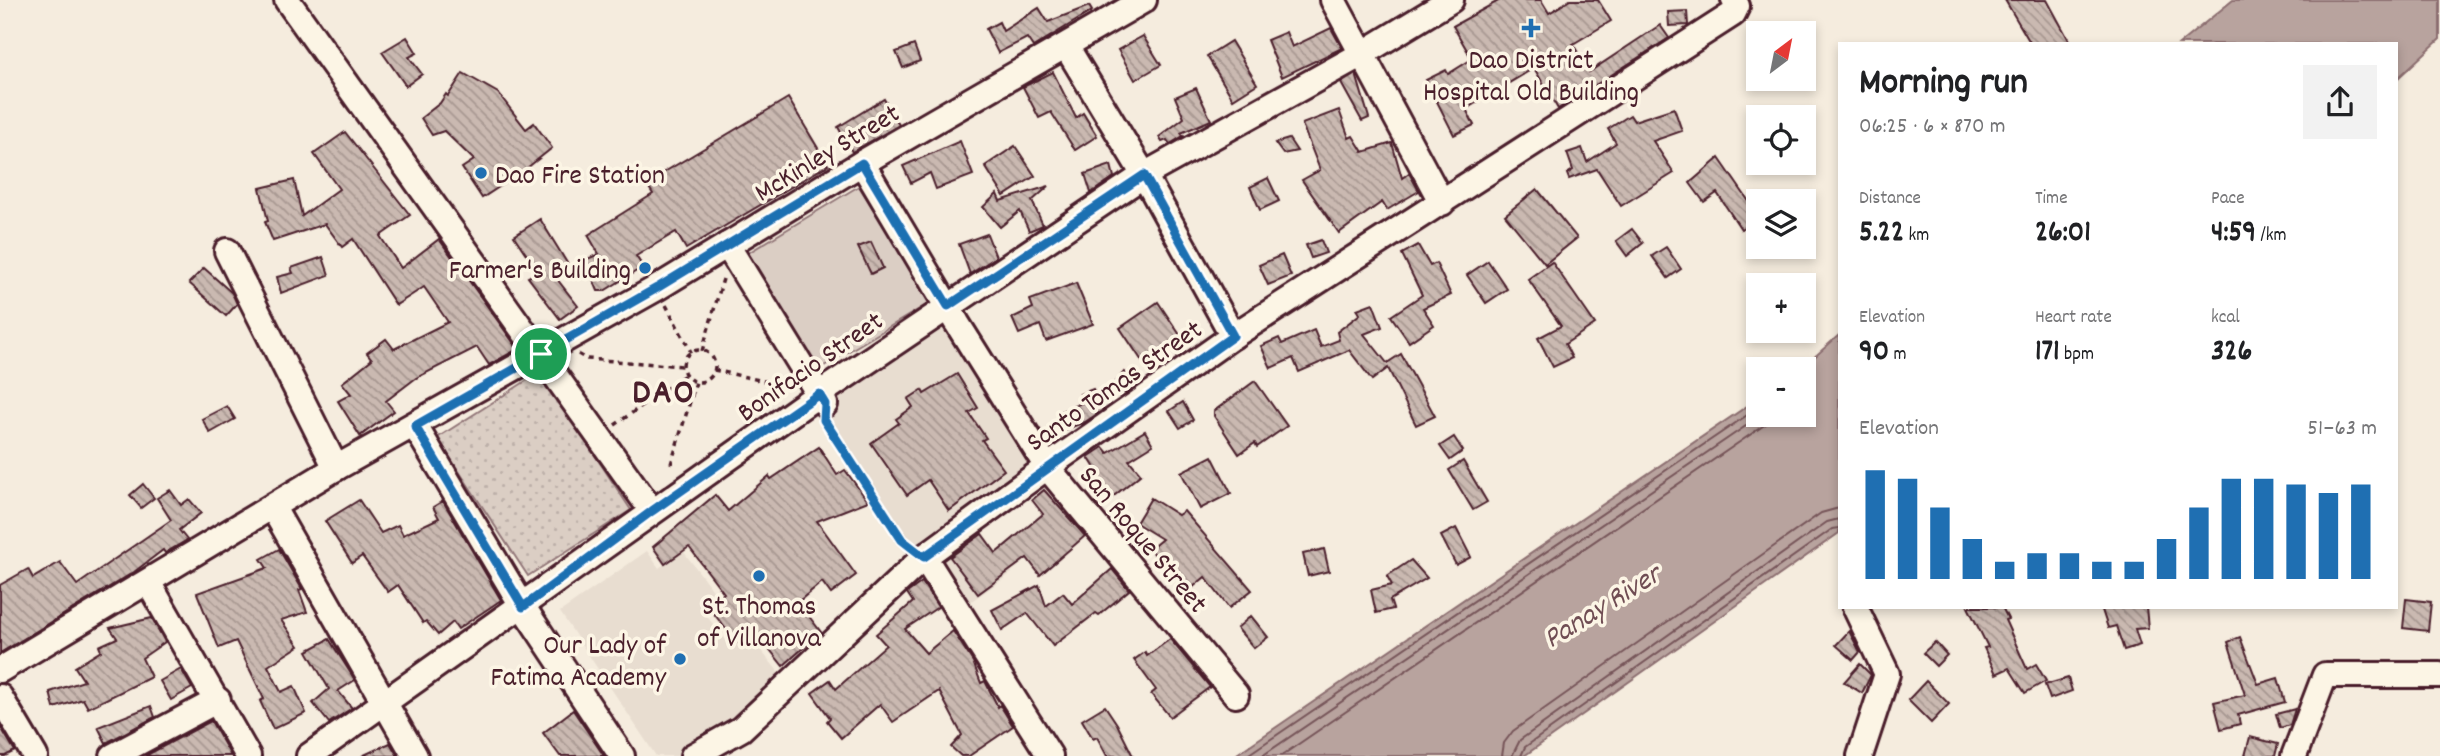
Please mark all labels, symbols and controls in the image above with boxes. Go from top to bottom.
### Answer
marker: Dao District Hospital Old Building [1521,18,1541,38]
north arrow [1746,21,1816,91]
map controls [1746,21,1816,427]
place label: Dao District Hospital Old Building [1423,43,1639,115]
text: Morning run [1859,57,2028,112]
button: share [2303,65,2377,139]
street label: McKinley Street [748,96,909,215]
button: locate [1746,105,1816,175]
text: 06:25 · 6 × 870 m [1859,111,2006,144]
place label: Dao Fire Station [495,158,665,198]
marker: Dao Fire Station [473,165,489,181]
text: Distance [1859,186,1921,213]
text: Time [2035,186,2068,213]
text: Pace [2211,186,2245,213]
button: layers [1746,189,1816,259]
text: 5.22 [1859,213,1904,256]
text: 26:01 [2035,213,2091,256]
text: 4:59 [2211,213,2256,256]
text: km [1904,223,1929,250]
text: /km [2256,223,2287,250]
place label: Farmer's Building [449,253,631,293]
marker: Farmer's Building [637,260,653,276]
button: + [1746,273,1816,343]
street label: Bonifacio Street [731,304,893,434]
text: Elevation [1859,305,1925,332]
text: Heart rate [2035,305,2112,332]
text: kcal [2211,305,2240,332]
street label: Santo Tomas Street [1019,312,1212,464]
pin [511,324,571,384]
text: 90 [1859,332,1889,375]
text: 171 [2035,332,2060,375]
text: 326 [2211,332,2252,375]
icon: arrive [522,335,560,373]
text: m [1889,342,1907,369]
text: bpm [2060,342,2094,369]
button: − [1746,357,1816,427]
district label: DAO [632,370,696,420]
text: Elevation [1859,413,1939,446]
text: 51–63 m [2307,413,2377,446]
street label: San Roque Street [1067,459,1215,624]
water label: Panay River [1536,554,1673,662]
marker: St. Thomas of Villanova [751,568,767,584]
place label: St. Thomas of Villanova [697,589,822,661]
place label: Our Lady of Fatima Academy [490,628,667,700]
marker: Our Lady of Fatima Academy [672,651,688,667]

